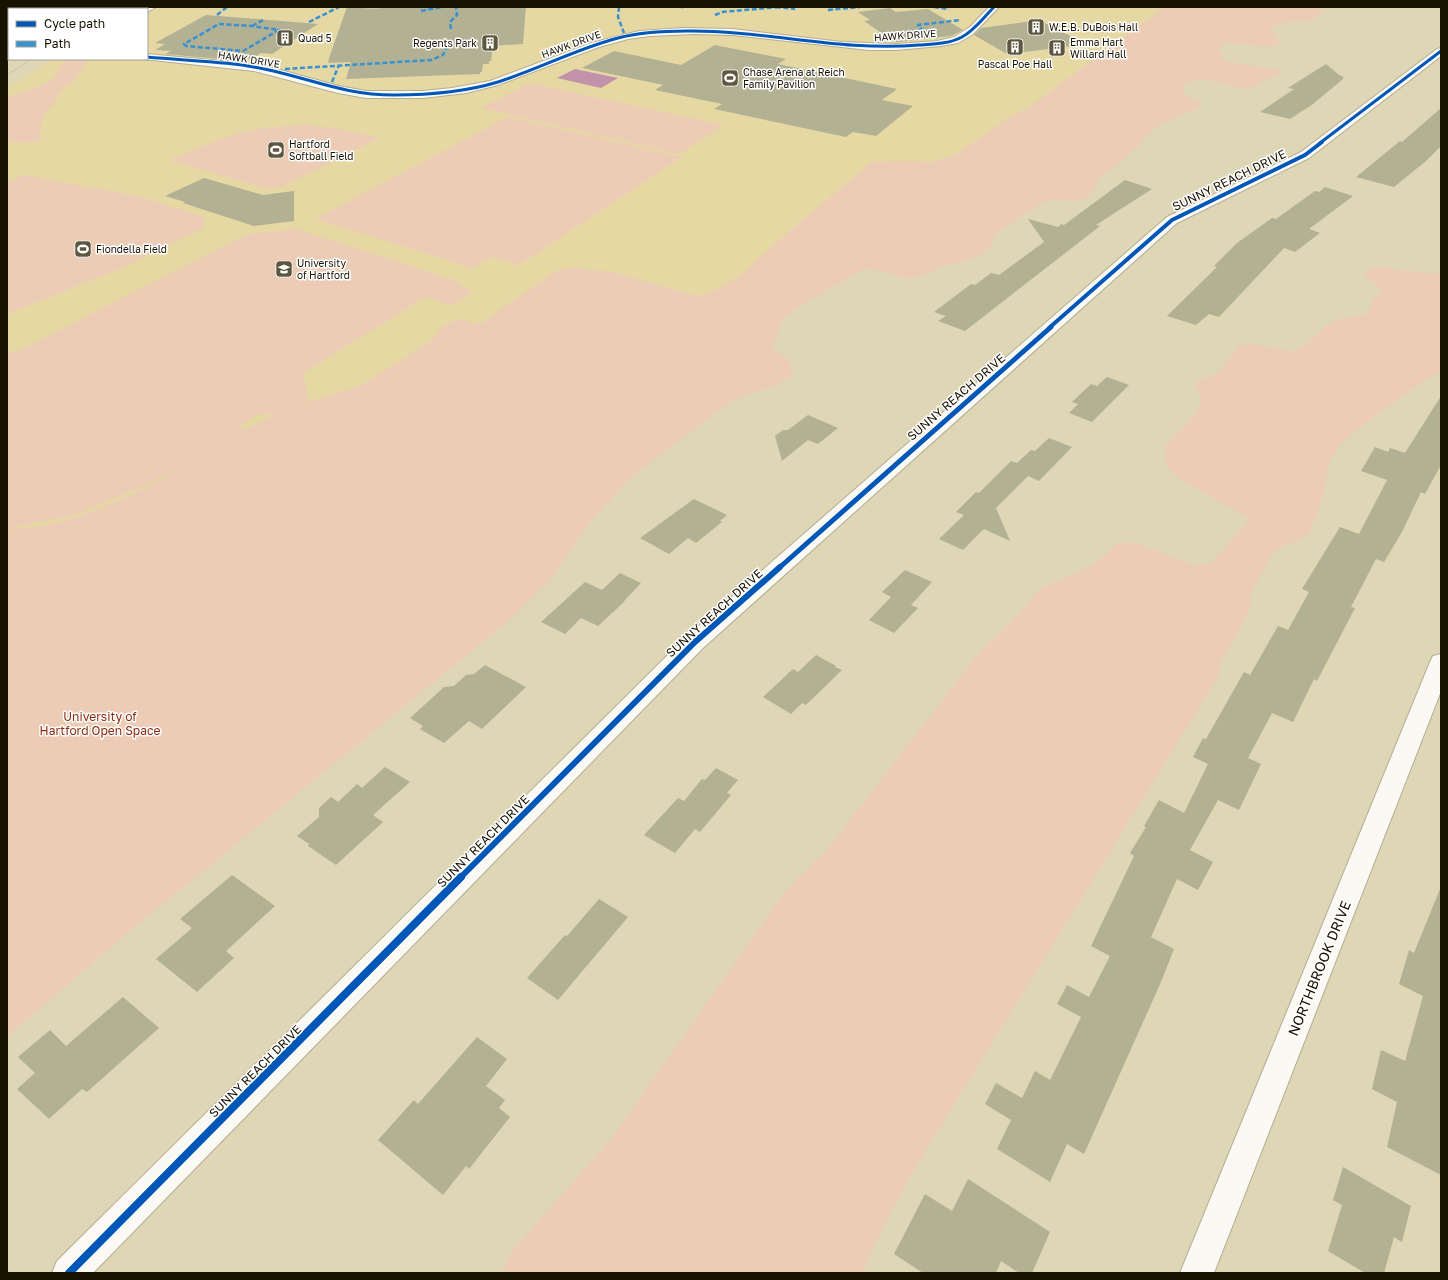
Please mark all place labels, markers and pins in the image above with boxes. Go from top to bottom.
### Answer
building icon: W.E.B. DuBois Hall [1026,17,1046,37]
place label: W.E.B. DuBois Hall [1049,21,1138,33]
building icon: Quad 5 [275,28,295,48]
place label: Quad 5 [298,32,332,44]
building icon: Regents Park [480,33,500,53]
place label: Emma Hart Willard Hall [1070,36,1126,60]
place label: Regents Park [413,37,477,49]
building icon: Pascal Poe Hall [1005,37,1025,57]
building icon: Emma Hart Willard Hall [1047,38,1067,58]
place label: Pascal Poe Hall [978,58,1052,70]
place label: Chase Arena at Reich Family Pavilion [743,66,845,90]
sports icon: Chase Arena at Reich Family Pavilion [720,68,740,88]
place label: Hartford Softball Field [289,138,353,162]
sports icon: Hartford Softball Field [266,140,286,160]
sports icon: Fiondella Field [73,239,93,259]
place label: Fiondella Field [96,243,167,255]
place label: University of Hartford [297,257,350,281]
school or university icon: University of Hartford [274,259,294,279]

